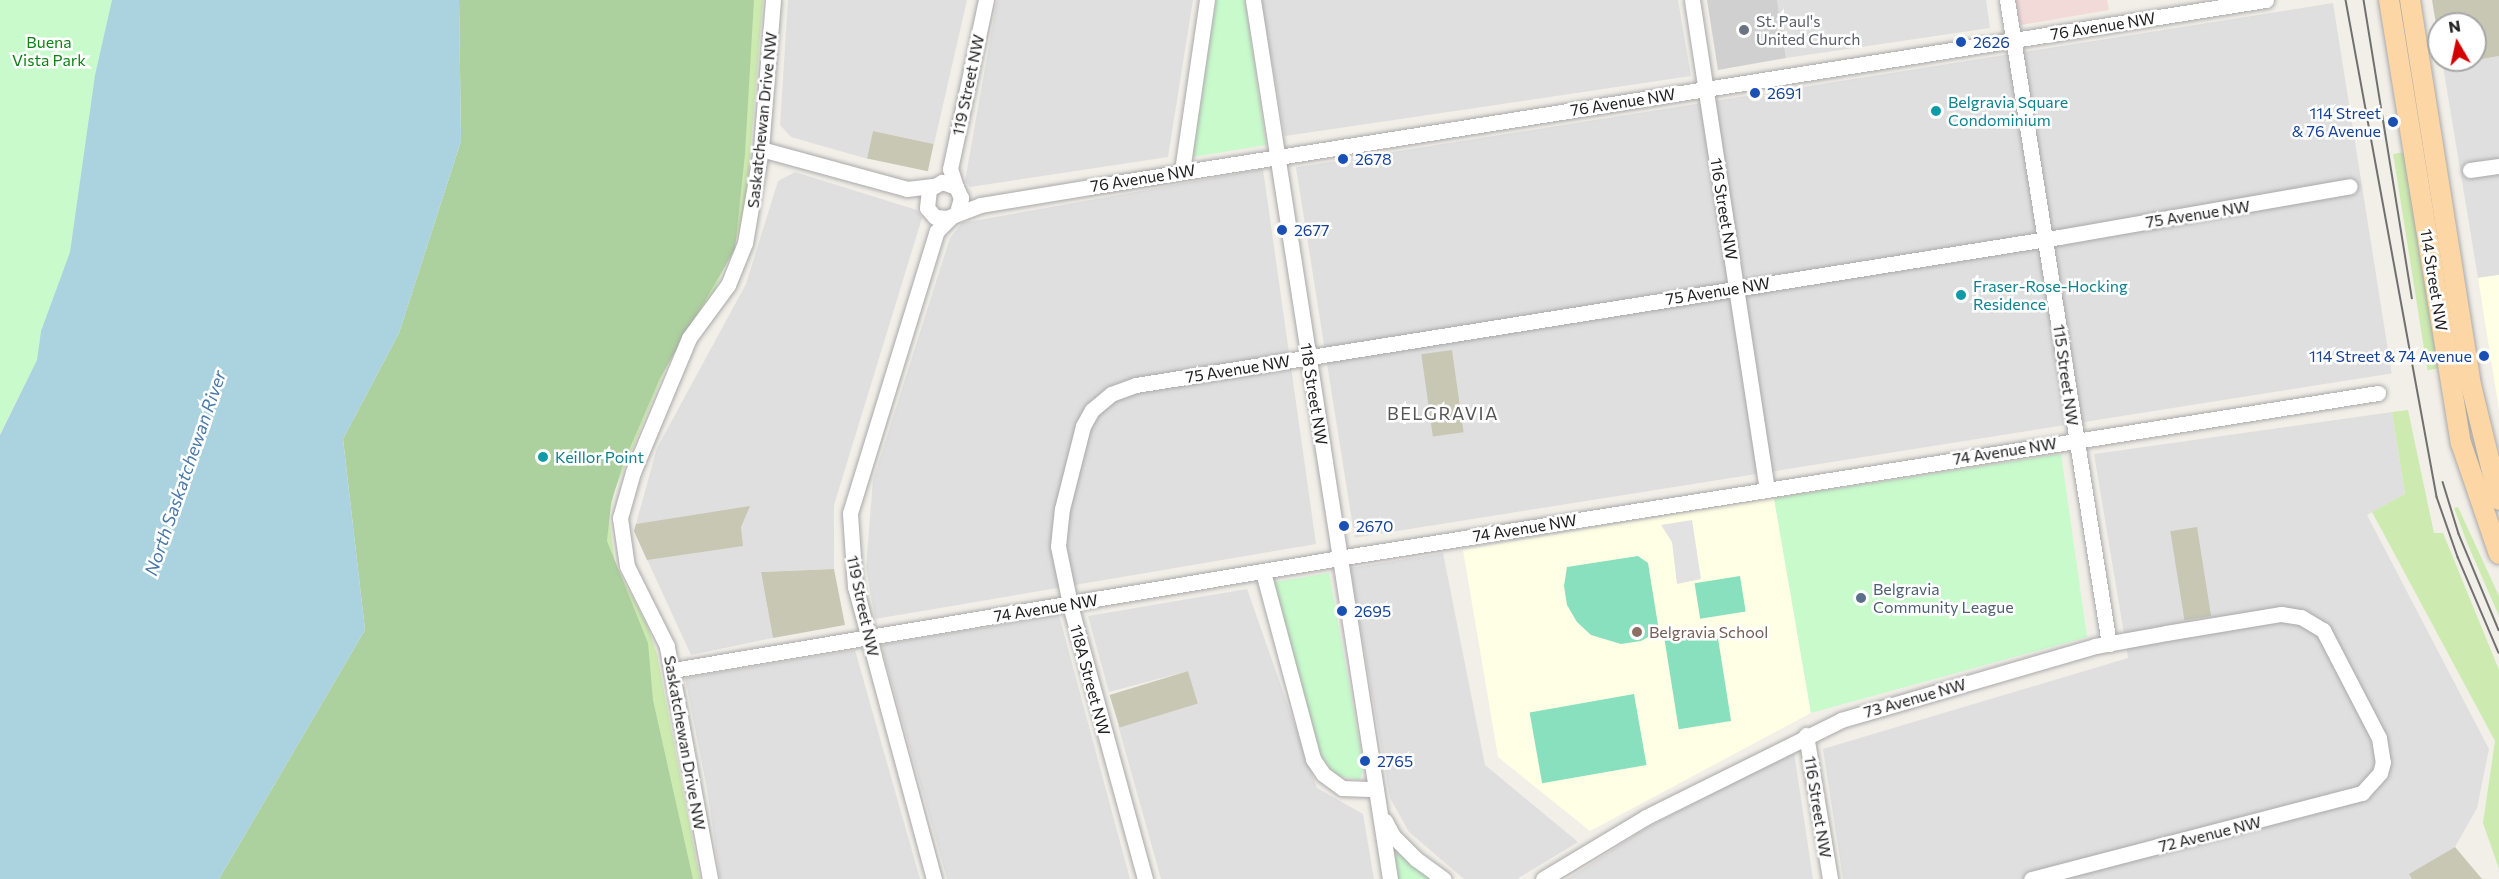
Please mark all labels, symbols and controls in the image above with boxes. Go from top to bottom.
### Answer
street label: 76 Avenue NW [2049,8,2157,44]
place label: St. Paul's United Church [1756,11,1860,49]
north arrow [2427,12,2487,72]
text: N [2447,15,2462,36]
marker: St. Paul's United Church [1737,23,1751,37]
street label: Saskatchewan Drive NW [743,31,781,209]
park label: Buena Vista Park [12,32,86,70]
place label: 2626 [1973,32,2010,52]
street label: 119 Street NW [948,33,988,137]
marker: 2626 [1954,35,1968,49]
place label: 2691 [1767,83,1802,103]
street label: 76 Avenue NW [1569,84,1677,120]
marker: 2691 [1748,86,1762,100]
place label: Belgravia Square Condominium [1948,92,2068,130]
place label: 114 Street & 76 Avenue [2292,103,2381,141]
marker: Belgravia Square Condominium [1929,104,1943,118]
marker: 114 Street & 76 Avenue [2386,115,2400,129]
place label: 2678 [1355,149,1392,169]
marker: 2678 [1336,152,1350,166]
street label: 116 Street NW [1706,157,1742,261]
street label: 76 Avenue NW [1089,160,1197,196]
street label: 75 Avenue NW [2144,196,2252,232]
place label: 2677 [1294,220,1329,240]
marker: 2677 [1275,223,1289,237]
street label: 114 Street NW [2416,228,2452,332]
street label: 75 Avenue NW [1664,273,1772,309]
place label: Fraser-Rose-Hocking Residence [1973,276,2128,314]
marker: Fraser-Rose-Hocking Residence [1954,288,1968,302]
street label: 115 Street NW [2049,323,2083,427]
street label: 118 Street NW [1296,342,1332,446]
place label: 114 Street & 74 Avenue [2309,346,2472,366]
marker: 114 Street & 74 Avenue [2477,349,2491,363]
street label: 75 Avenue NW [1184,351,1292,387]
water label: North Saskatchewan River [140,368,230,578]
district label: BELGRAVIA [1387,402,1499,424]
street label: 74 Avenue NW [1952,433,2058,469]
place label: Keillor Point [555,447,644,467]
marker: Keillor Point [536,450,550,464]
street label: 74 Avenue NW [1472,510,1578,546]
place label: 2670 [1356,516,1393,536]
marker: 2670 [1337,519,1351,533]
street label: 119 Street NW [843,554,883,658]
place label: Belgravia Community League [1873,579,2014,617]
street label: 74 Avenue NW [993,590,1099,626]
marker: Belgravia Community League [1854,591,1868,605]
place label: 2695 [1354,601,1391,621]
marker: 2695 [1335,604,1349,618]
place label: Belgravia School [1649,622,1768,642]
street label: 118A Street NW [1066,623,1114,737]
marker: Belgravia School [1630,625,1644,639]
street label: Saskatchewan Drive NW [660,654,710,832]
street label: 73 Avenue NW [1862,674,1968,722]
place label: 2765 [1377,751,1413,771]
marker: 2765 [1358,754,1372,768]
street label: 116 Street NW [1800,755,1836,859]
street label: 72 Avenue NW [2157,812,2263,856]

